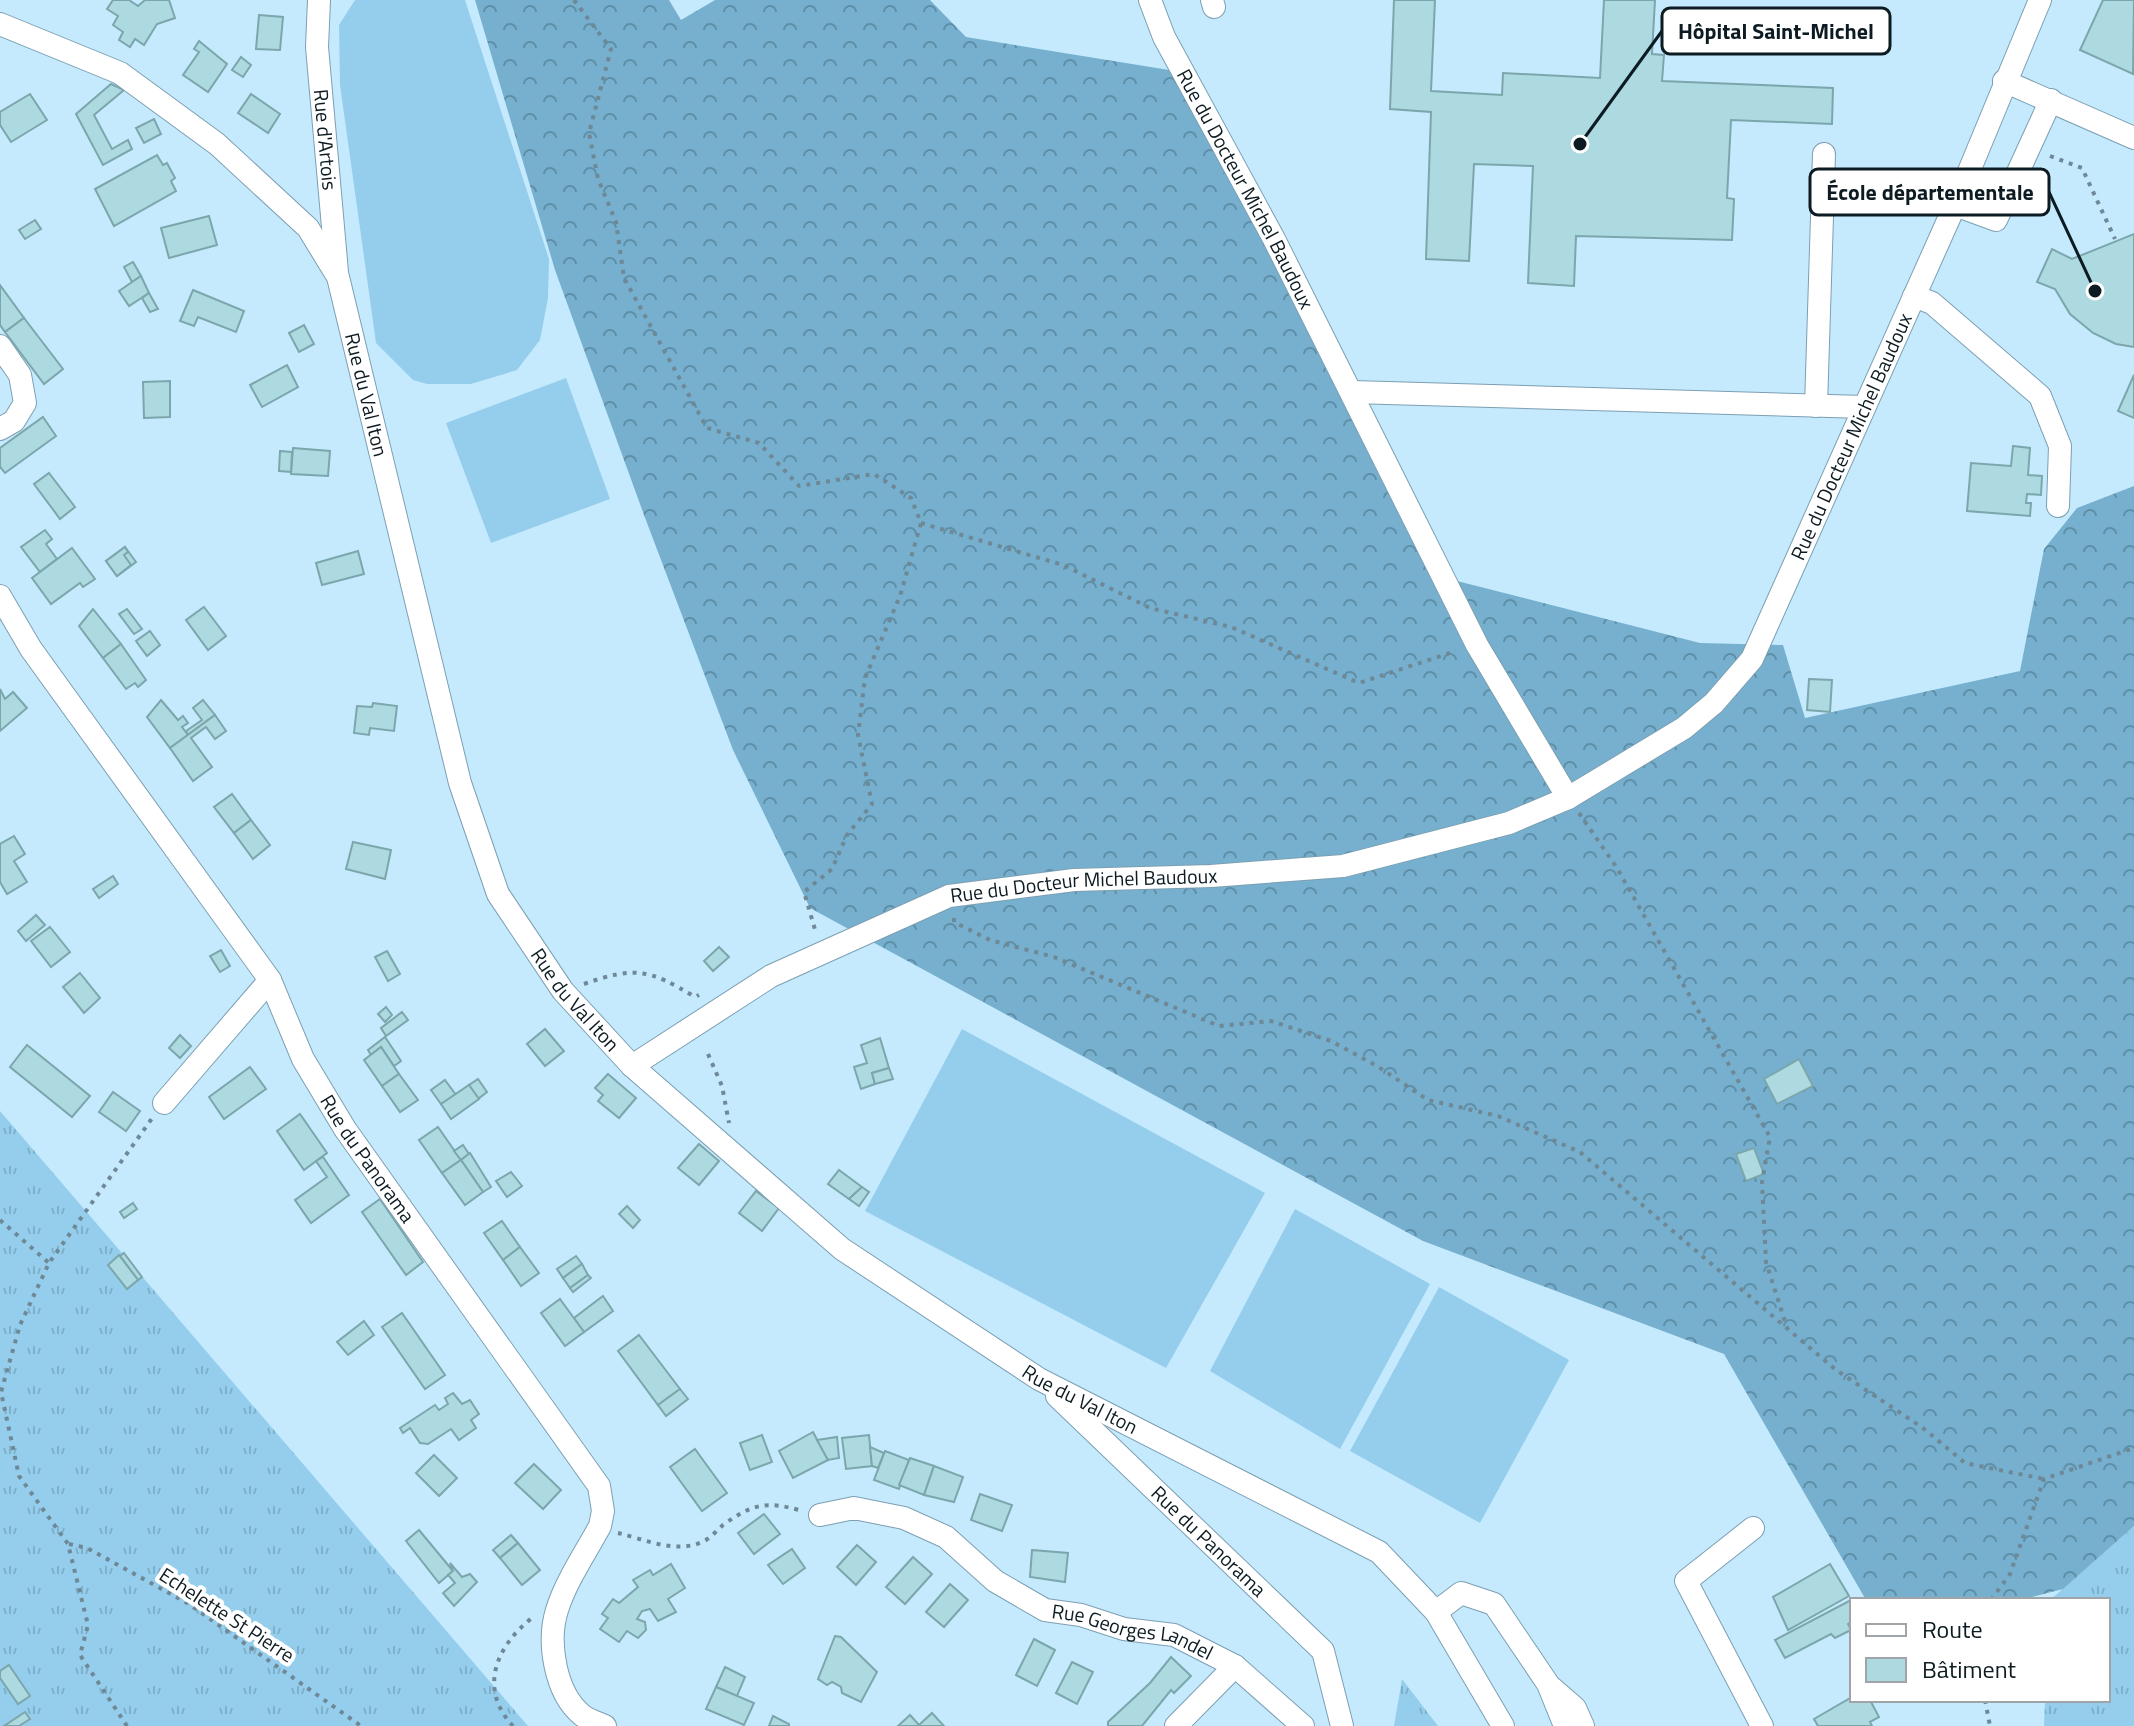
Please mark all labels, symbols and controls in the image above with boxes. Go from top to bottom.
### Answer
callout: Hôpital Saint-Michel [1662,8,1890,54]
text: Hôpital Saint-Michel [1678,14,1874,48]
street label: Rue du Docteur Michel Baudoux [1169,63,1322,314]
street label: Rue d'Artois [306,88,346,191]
callout: École départementale [1810,169,2049,215]
text: École départementale [1826,175,2034,209]
street label: Rue du Docteur Michel Baudoux [1782,308,1920,565]
street label: Rue du Val Iton [337,329,397,459]
street label: Rue du Docteur Michel Baudoux [948,860,1218,911]
street label: Rue du Val Iton [523,941,627,1058]
street label: Rue du Panorama [313,1088,423,1229]
street label: Rue du Val Iton [1016,1356,1143,1442]
street label: Rue du Panorama [1144,1478,1274,1604]
street label: Echelette St Pierre [153,1559,301,1670]
street label: Rue Georges Landel [1050,1595,1219,1667]
legend [1850,1598,2110,1702]
text: Route [1922,1611,1983,1647]
text: Bâtiment [1922,1651,2016,1687]

